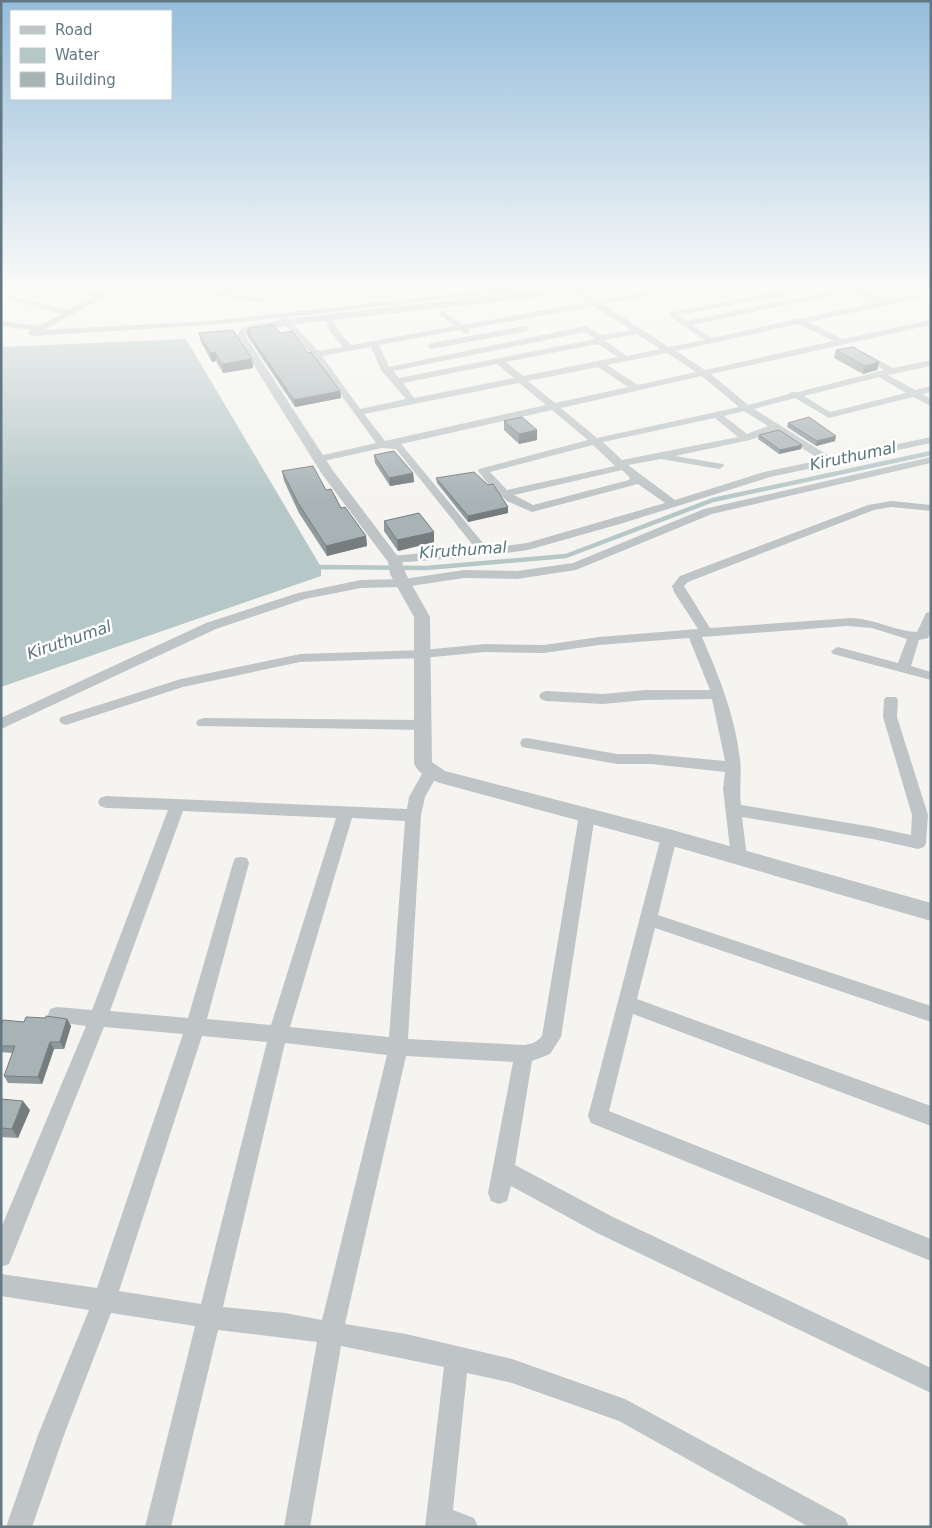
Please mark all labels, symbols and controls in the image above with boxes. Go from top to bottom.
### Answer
legend [10,10,172,100]
text: Road [55,21,93,39]
text: Water [55,46,100,64]
text: Building [55,71,116,89]
water label: Kiruthumal [808,437,899,474]
water label: Kiruthumal [418,537,508,563]
water label: Kiruthumal [24,617,114,663]

